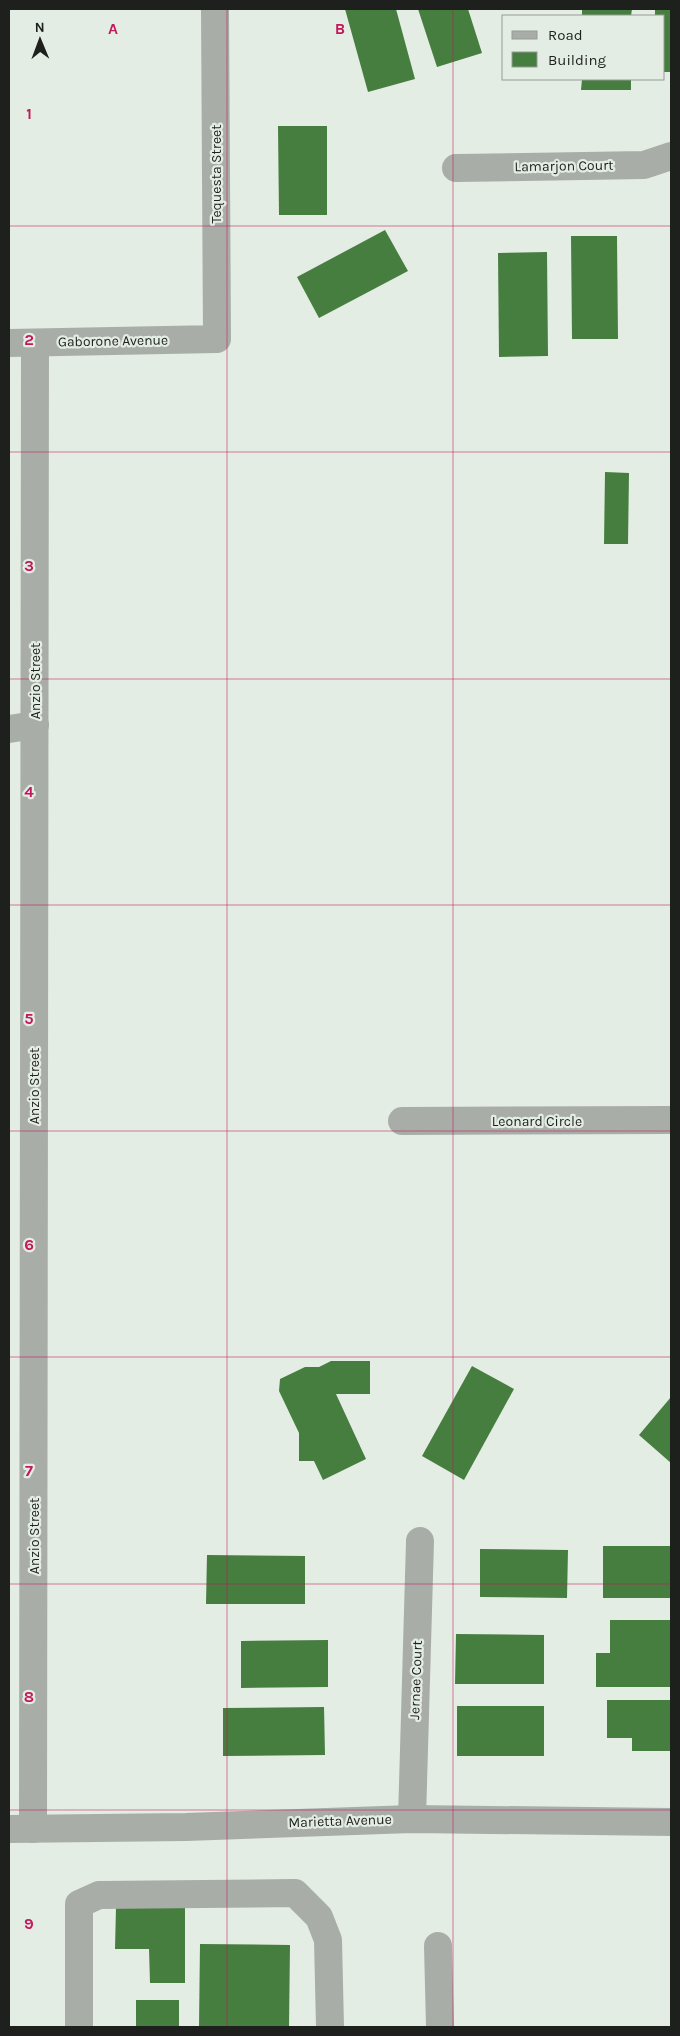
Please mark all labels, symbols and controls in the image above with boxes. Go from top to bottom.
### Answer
north arrow [15,15,65,65]
legend [502,15,665,80]
text: N [35,19,45,36]
text: A [108,19,118,38]
text: B [335,19,345,38]
text: Road [548,26,583,44]
text: Building [548,51,606,69]
text: 1 [26,104,32,123]
street label: Tequesta Street [208,124,225,224]
street label: Lamarjon Court [514,157,614,175]
text: 2 [24,330,34,349]
street label: Gaborone Avenue [58,332,168,350]
text: 3 [24,556,34,575]
street label: Anzio Street [27,643,44,719]
text: 4 [24,782,34,801]
text: 5 [24,1009,34,1028]
street label: Anzio Street [26,1048,43,1124]
street label: Leonard Circle [492,1113,582,1130]
text: 6 [24,1235,34,1254]
text: 7 [25,1461,33,1480]
street label: Anzio Street [26,1498,43,1574]
street label: Jernae Court [406,1640,426,1720]
text: 8 [24,1687,34,1706]
street label: Marietta Avenue [288,1811,392,1831]
text: 9 [24,1914,34,1933]

